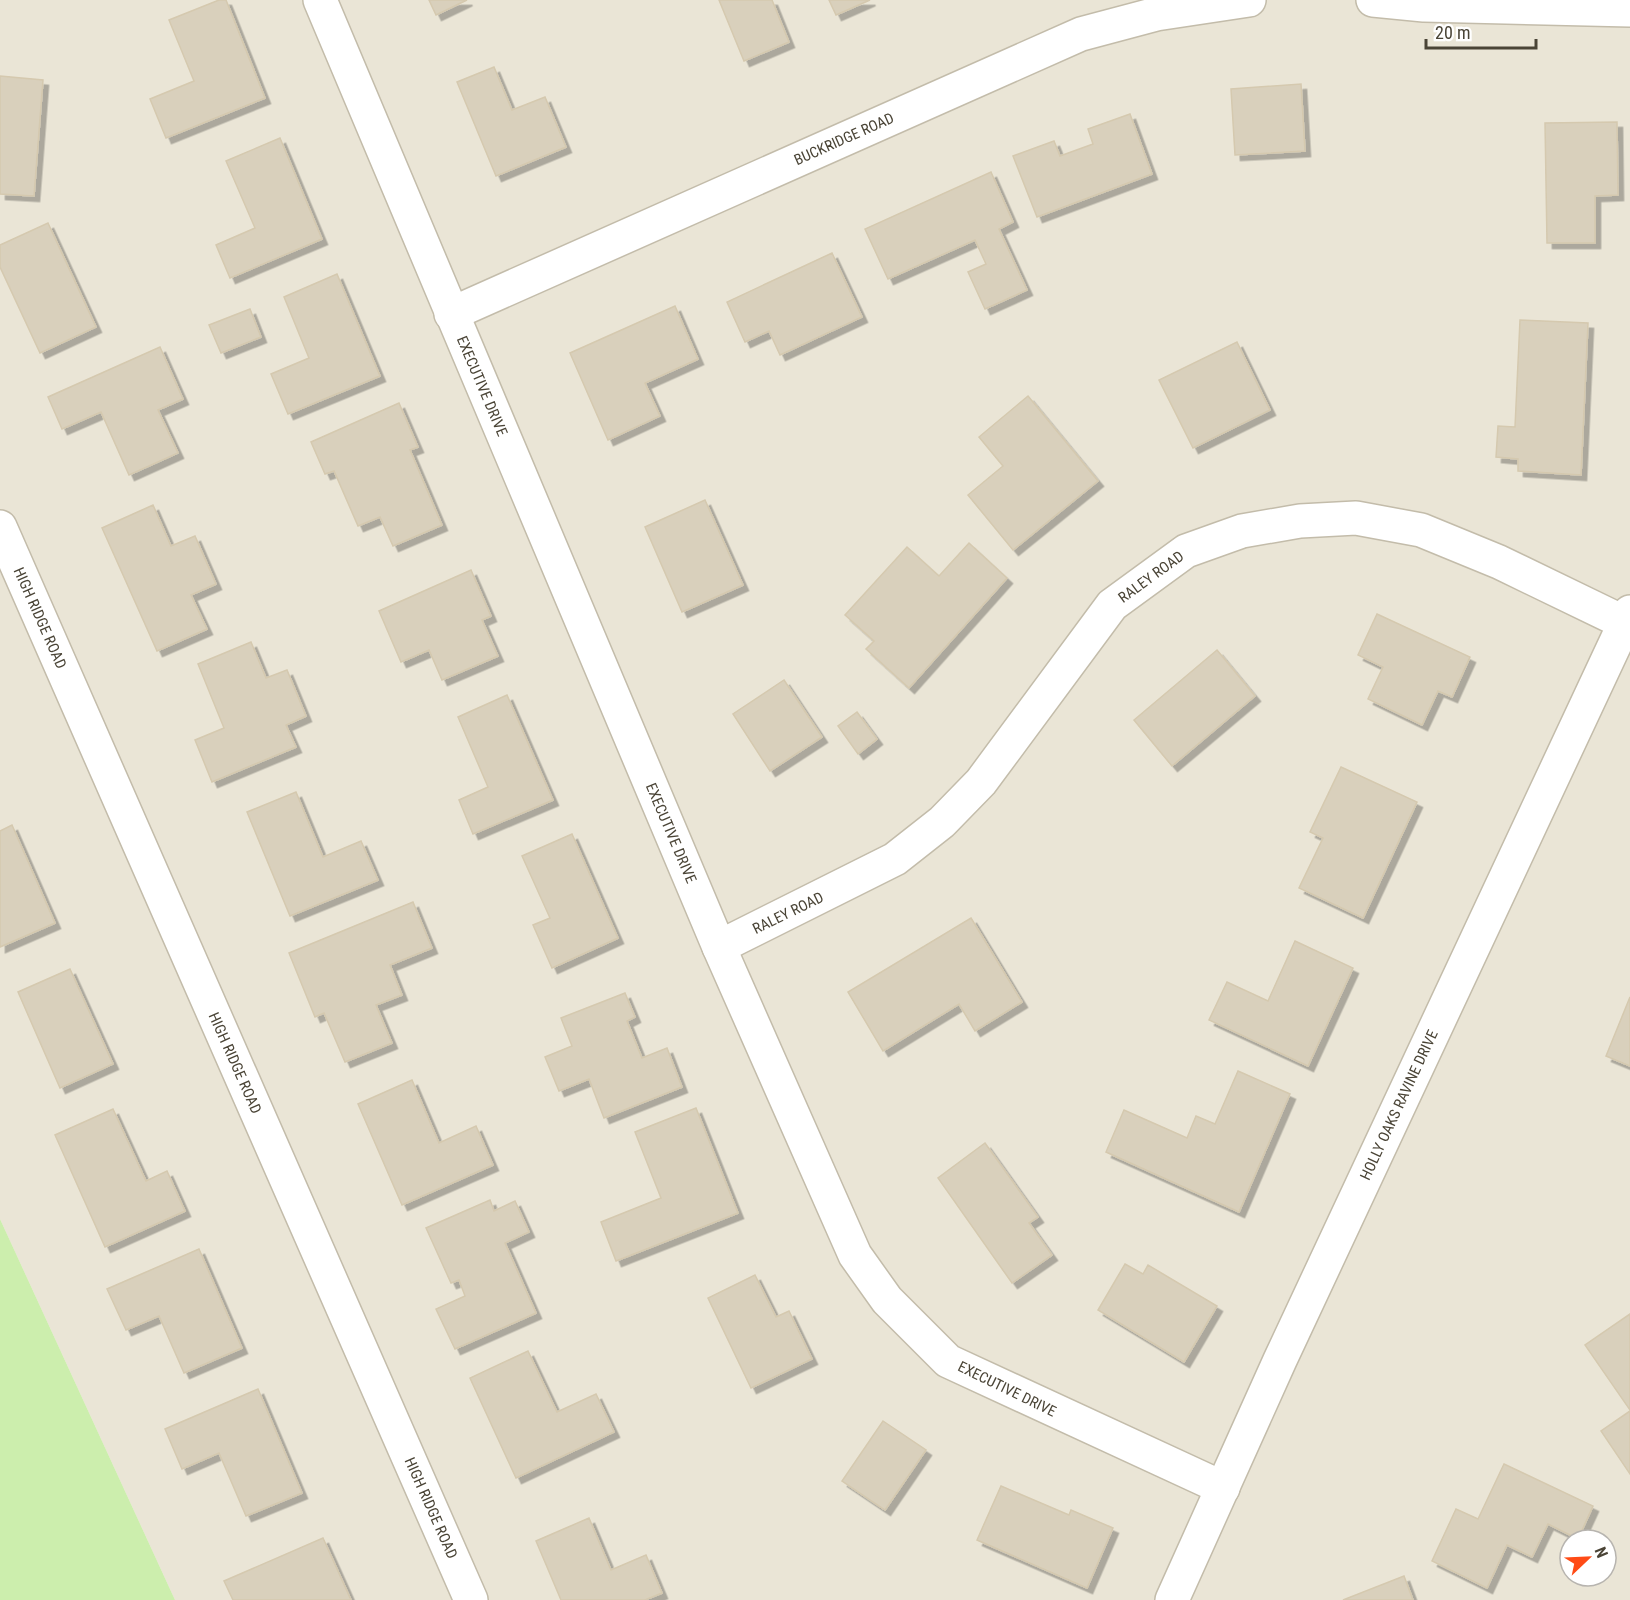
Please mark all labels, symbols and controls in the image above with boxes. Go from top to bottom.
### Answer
scale bar [1426,12,1536,50]
text: 20 m [1435,22,1470,43]
street label: BUCKRIDGE ROAD [791,109,897,169]
street label: EXECUTIVE DRIVE [453,333,511,439]
street label: RALEY ROAD [1115,547,1187,607]
street label: HIGH RIDGE ROAD [10,565,70,671]
street label: EXECUTIVE DRIVE [642,780,700,886]
street label: RALEY ROAD [750,888,826,938]
street label: HIGH RIDGE ROAD [205,1010,265,1116]
street label: HOLLY OAKS RAVINE DRIVE [1356,1027,1442,1183]
street label: EXECUTIVE DRIVE [955,1357,1059,1421]
street label: HIGH RIDGE ROAD [401,1455,461,1561]
north arrow [1558,1528,1618,1588]
text: N [1591,1544,1612,1561]

